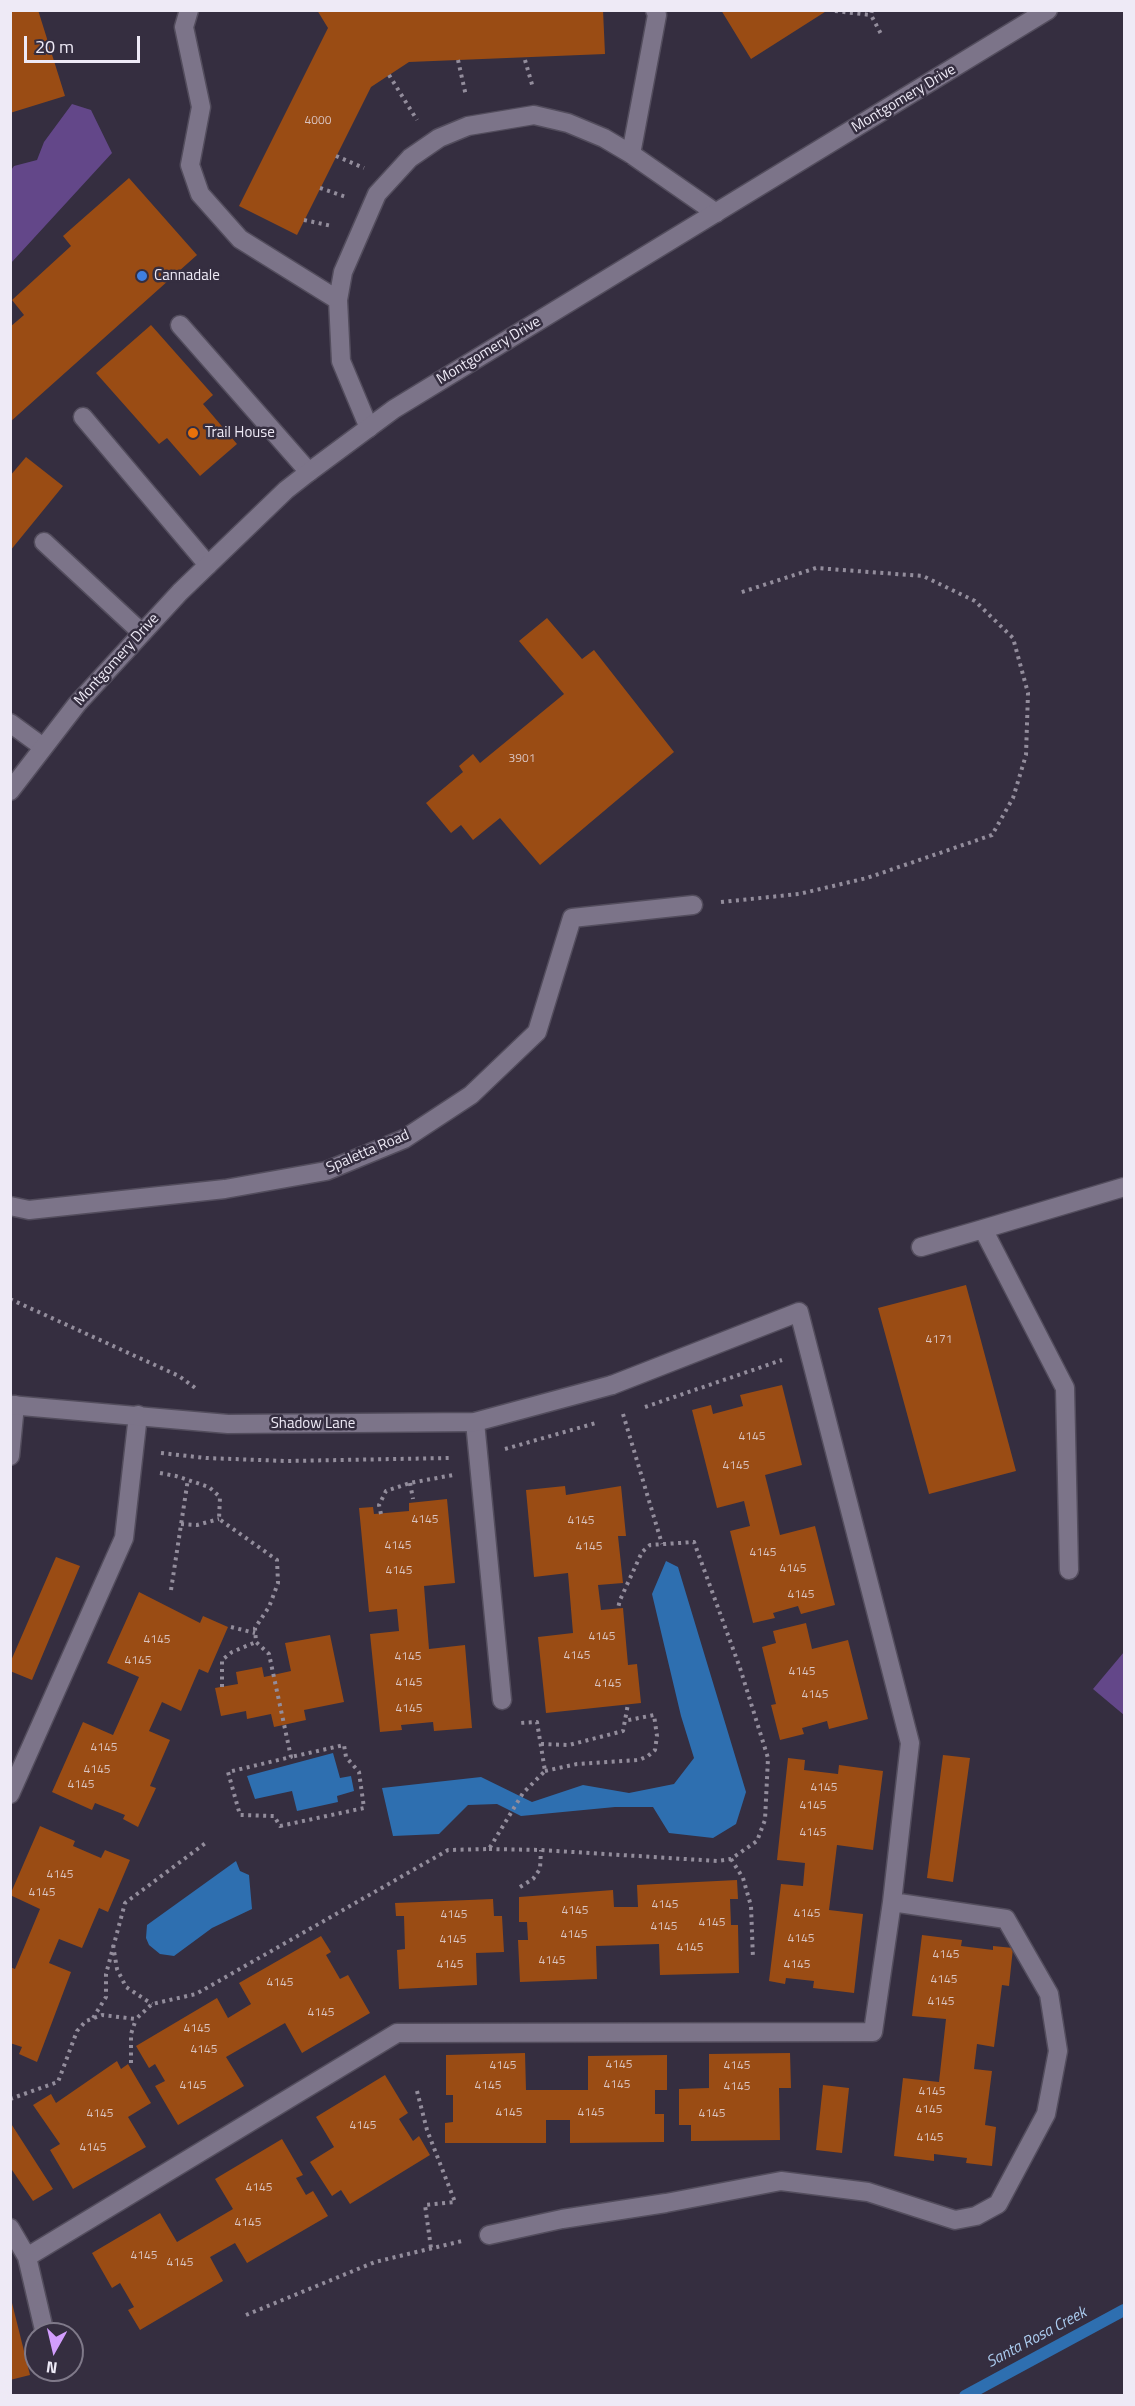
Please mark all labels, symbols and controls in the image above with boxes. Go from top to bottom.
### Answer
scale bar [27,24,142,62]
text: 20 m [35,33,74,60]
street label: Montgomery Drive [849,61,959,137]
house number: 4000 [305,114,331,128]
place label: Cannadale [154,267,220,285]
marker: Cannadale [135,269,149,283]
street label: Montgomery Drive [434,313,544,389]
place label: Trail House [205,424,275,442]
marker: Trail House [186,426,200,440]
street label: Montgomery Drive [71,610,163,710]
house number: 3901 [509,752,535,766]
street label: Spaletta Road [324,1126,412,1178]
house number: 4171 [926,1333,952,1347]
street label: Shadow Lane [271,1415,355,1433]
house number: 4145 [739,1430,765,1444]
house number: 4145 [723,1459,749,1473]
house number: 4145 [412,1513,438,1527]
house number: 4145 [568,1514,594,1528]
house number: 4145 [385,1539,411,1553]
house number: 4145 [576,1540,602,1554]
house number: 4145 [750,1546,776,1560]
house number: 4145 [780,1562,806,1576]
house number: 4145 [386,1564,412,1578]
house number: 4145 [788,1588,814,1602]
house number: 4145 [589,1630,615,1644]
house number: 4145 [144,1633,170,1647]
house number: 4145 [564,1649,590,1663]
house number: 4145 [395,1650,421,1664]
house number: 4145 [125,1654,151,1668]
house number: 4145 [789,1665,815,1679]
house number: 4145 [396,1676,422,1690]
house number: 4145 [595,1677,621,1691]
house number: 4145 [802,1688,828,1702]
house number: 4145 [396,1702,422,1716]
house number: 4145 [91,1741,117,1755]
house number: 4145 [84,1763,110,1777]
house number: 4145 [68,1778,94,1792]
house number: 4145 [811,1781,837,1795]
house number: 4145 [800,1799,826,1813]
house number: 4145 [800,1826,826,1840]
house number: 4145 [47,1868,73,1882]
house number: 4145 [29,1886,55,1900]
house number: 4145 [652,1898,678,1912]
house number: 4145 [562,1904,588,1918]
house number: 4145 [794,1907,820,1921]
house number: 4145 [441,1908,467,1922]
house number: 4145 [699,1916,725,1930]
house number: 4145 [651,1920,677,1934]
house number: 4145 [561,1928,587,1942]
house number: 4145 [788,1932,814,1946]
house number: 4145 [440,1933,466,1947]
house number: 4145 [677,1941,703,1955]
house number: 4145 [933,1948,959,1962]
house number: 4145 [539,1954,565,1968]
house number: 4145 [437,1958,463,1972]
house number: 4145 [784,1958,810,1972]
house number: 4145 [931,1973,957,1987]
house number: 4145 [267,1976,293,1990]
house number: 4145 [928,1995,954,2009]
house number: 4145 [308,2006,334,2020]
house number: 4145 [184,2022,210,2036]
house number: 4145 [191,2043,217,2057]
house number: 4145 [606,2058,632,2072]
house number: 4145 [490,2059,516,2073]
house number: 4145 [724,2059,750,2073]
house number: 4145 [604,2078,630,2092]
house number: 4145 [180,2079,206,2093]
house number: 4145 [475,2079,501,2093]
house number: 4145 [724,2080,750,2094]
house number: 4145 [919,2085,945,2099]
house number: 4145 [916,2103,942,2117]
house number: 4145 [496,2106,522,2120]
house number: 4145 [578,2106,604,2120]
house number: 4145 [87,2107,113,2121]
house number: 4145 [699,2107,725,2121]
house number: 4145 [350,2119,376,2133]
house number: 4145 [917,2131,943,2145]
house number: 4145 [80,2141,106,2155]
house number: 4145 [246,2181,272,2195]
house number: 4145 [235,2216,261,2230]
house number: 4145 [131,2249,157,2263]
house number: 4145 [167,2256,193,2270]
water label: Santa Rosa Creek [984,2304,1090,2372]
north arrow [24,2322,84,2382]
text: N [45,2355,59,2380]

